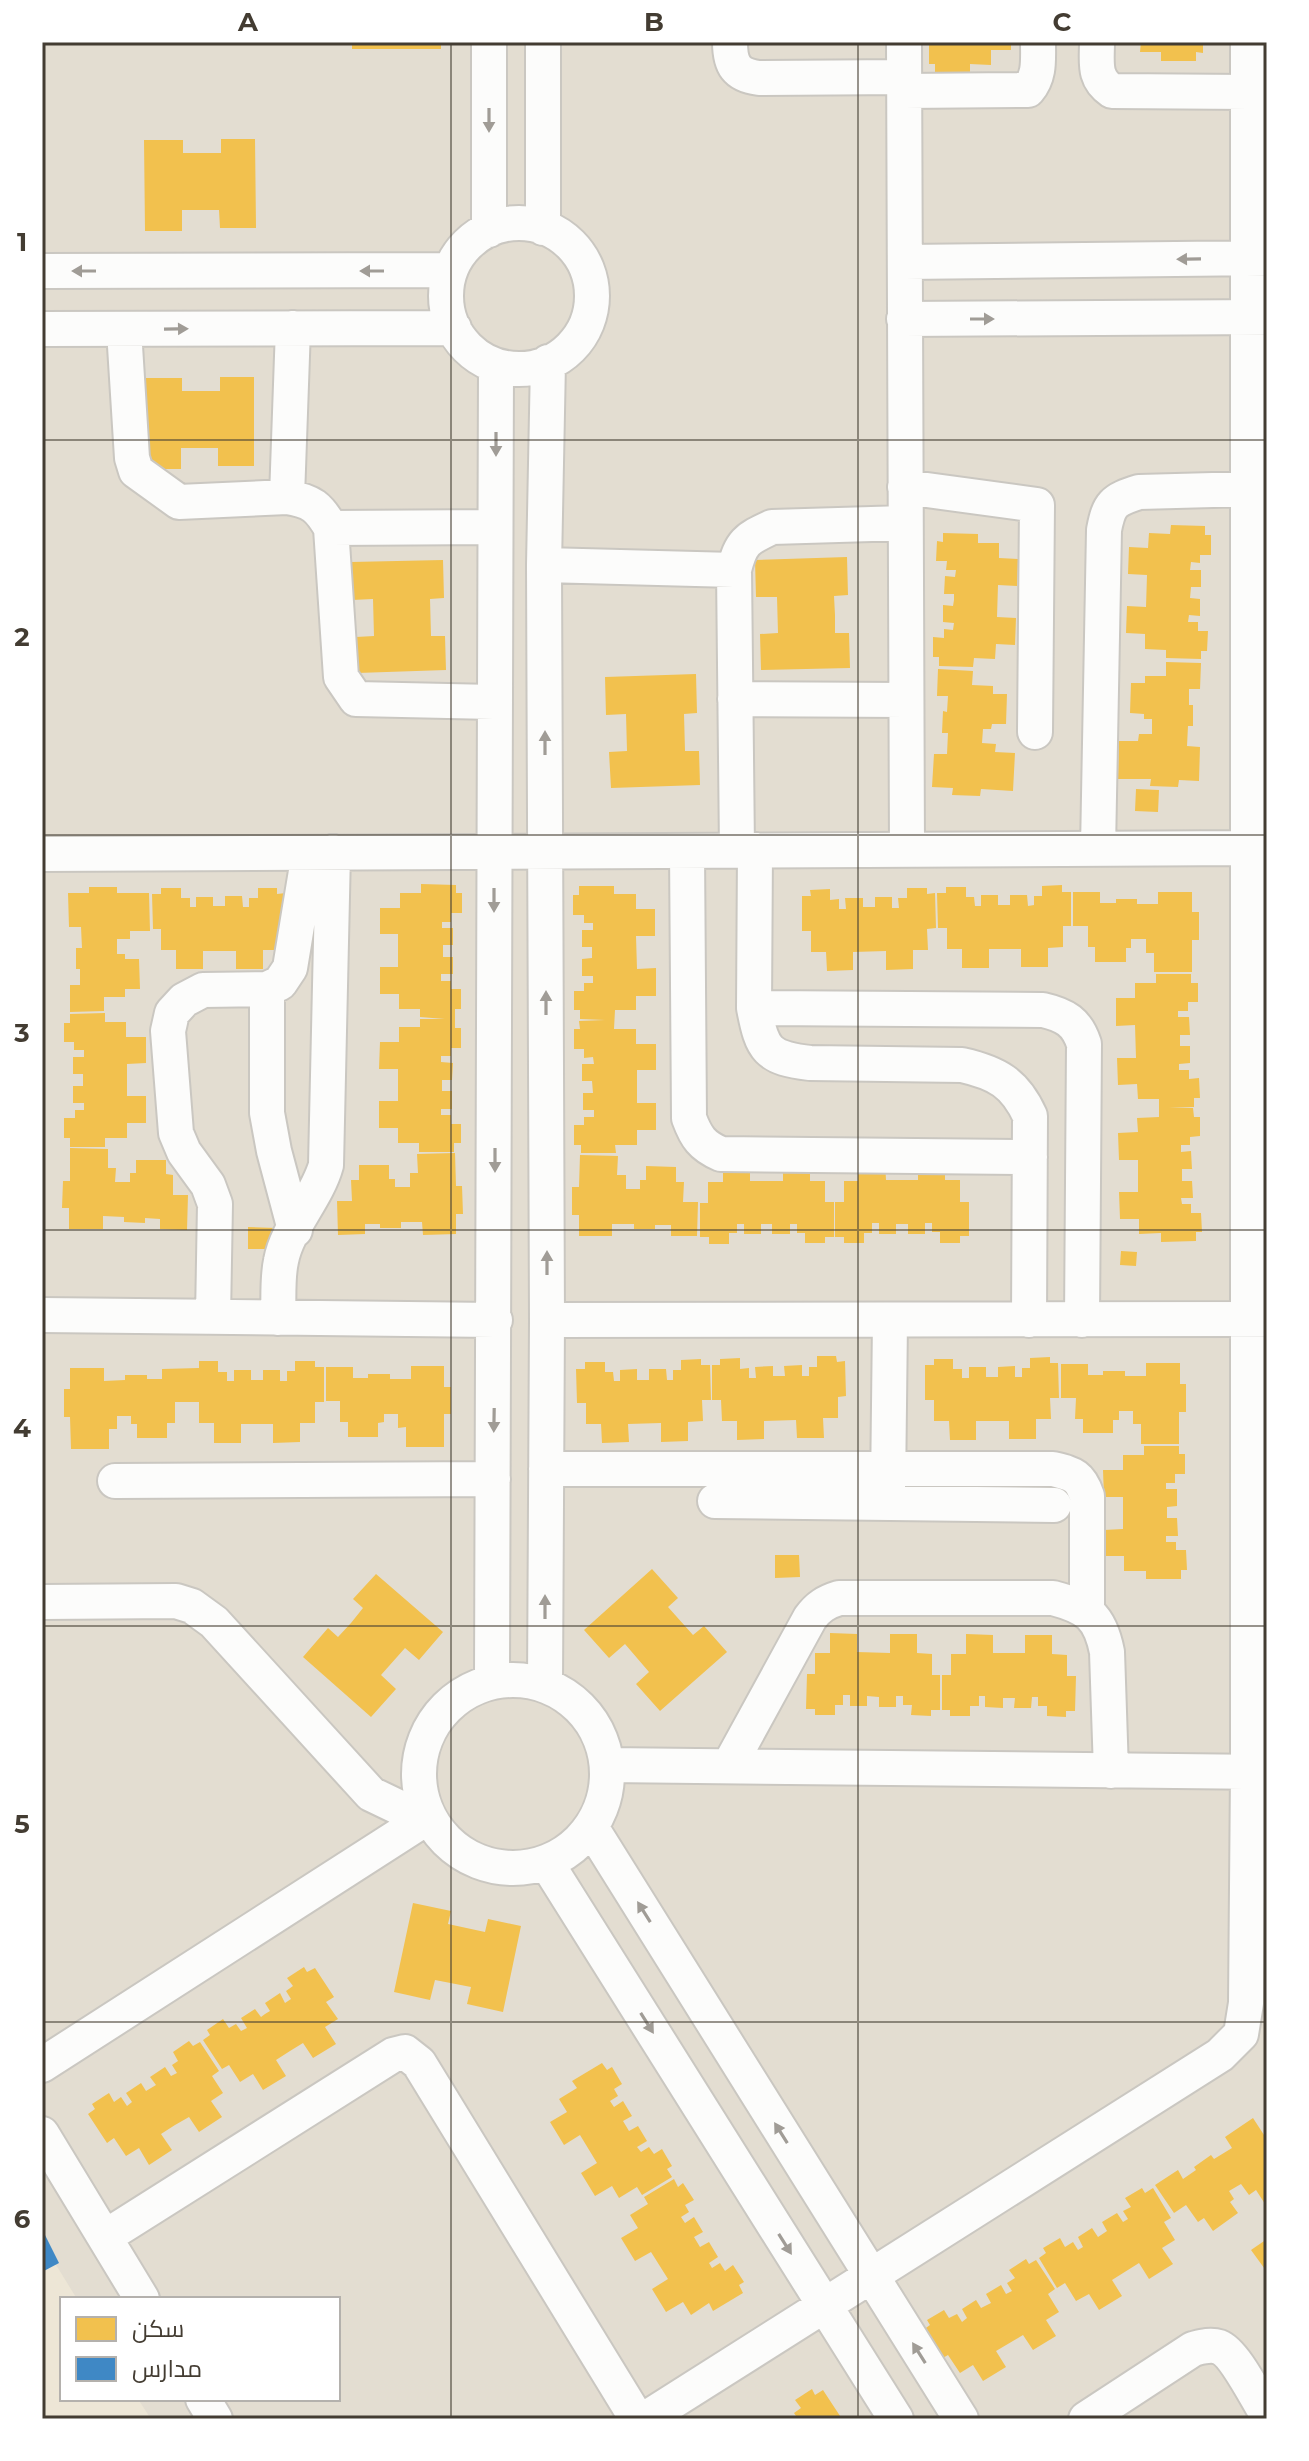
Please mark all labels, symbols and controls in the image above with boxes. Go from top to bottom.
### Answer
text: A [237,6,259,38]
text: B [644,6,664,38]
text: C [1053,6,1072,38]
one-way arrow [483,108,495,133]
text: 1 [17,226,27,258]
one-way arrow [1176,253,1201,265]
one-way arrow [71,265,96,277]
one-way arrow [359,265,384,277]
one-way arrow [970,313,995,325]
one-way arrow [164,323,189,336]
one-way arrow [490,432,502,457]
text: 2 [14,621,30,653]
one-way arrow [539,730,551,755]
one-way arrow [488,888,500,913]
one-way arrow [540,990,552,1015]
text: 3 [13,1017,30,1049]
one-way arrow [489,1148,501,1173]
one-way arrow [541,1250,553,1275]
one-way arrow [487,1408,500,1433]
text: 4 [13,1412,31,1444]
one-way arrow [539,1594,551,1619]
text: 5 [14,1808,30,1840]
one-way arrow [637,1901,651,1923]
one-way arrow [639,2012,654,2035]
one-way arrow [774,2122,788,2144]
text: 6 [14,2203,31,2235]
one-way arrow [777,2233,791,2255]
legend [60,2297,340,2401]
text: سكن [132,2314,184,2343]
one-way arrow [913,2342,927,2364]
text: مدارس [132,2354,202,2383]

